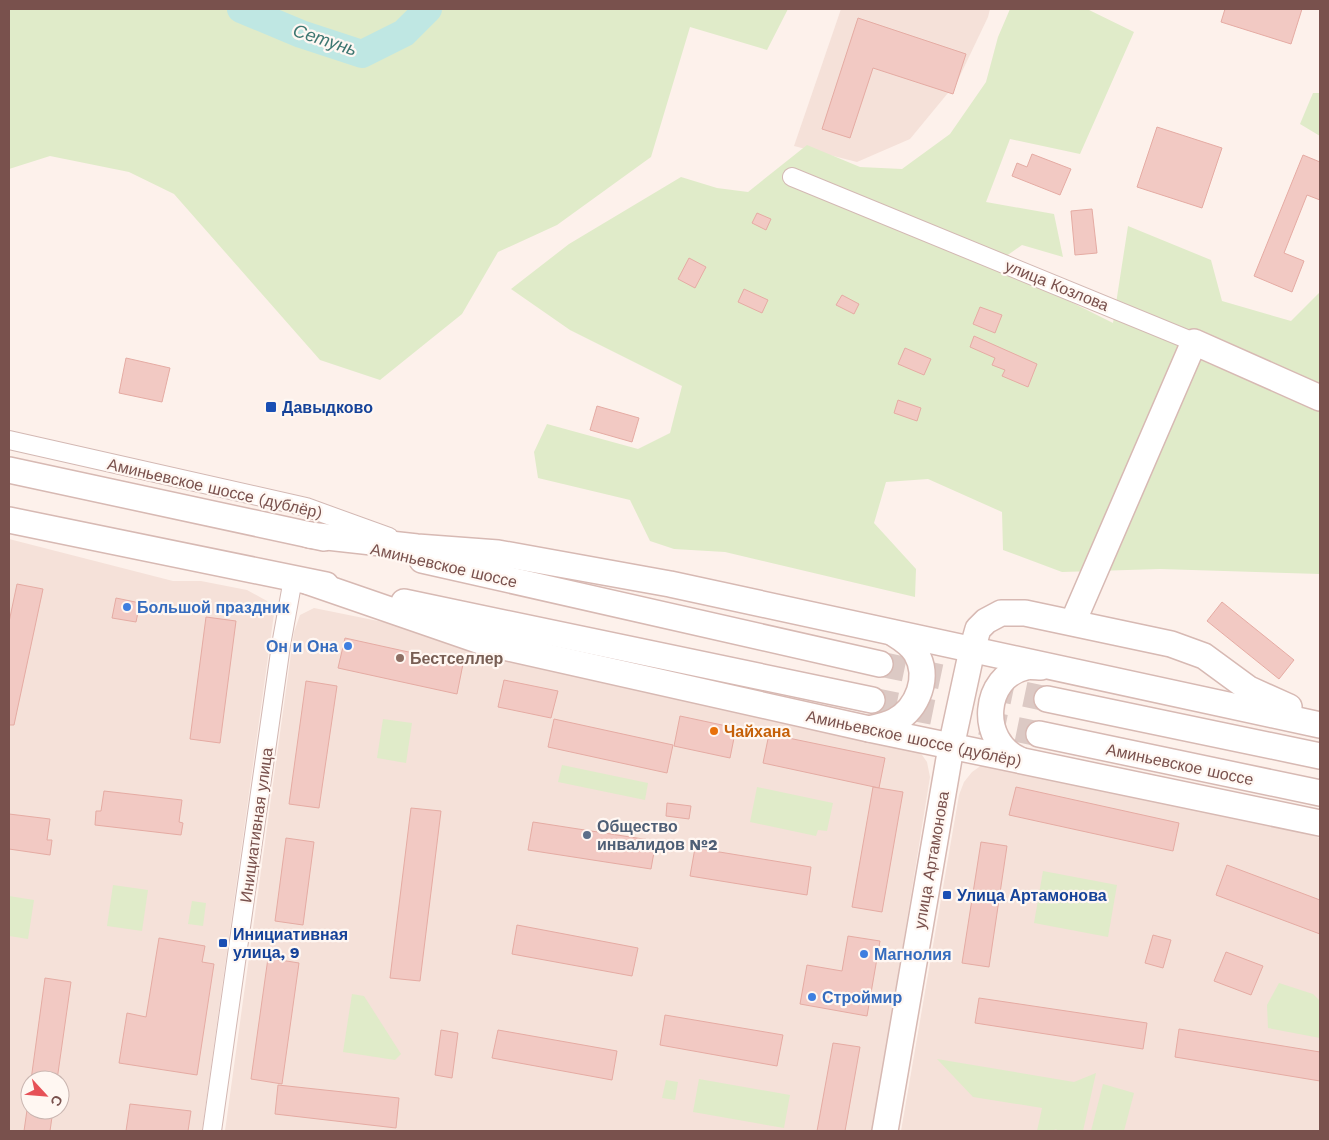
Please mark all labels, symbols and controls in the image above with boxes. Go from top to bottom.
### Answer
water label: Сетунь [291,19,360,60]
street label: улица Козлова [1002,256,1112,315]
place label: Давыдково [282,398,373,417]
marker: Давыдково [264,400,278,414]
street label: Аминьевское шоссе (дублёр) [106,455,324,522]
street label: Аминьевское шоссе [369,539,519,592]
place label: Большой праздник [137,598,291,617]
marker: Большой праздник [121,601,133,613]
place label: Он и Она [266,637,338,656]
marker: Он и Она [342,640,354,652]
place label: Бестселлер [410,649,504,668]
marker: Бестселлер [394,652,406,664]
street label: Аминьевское шоссе (дублёр) [804,706,1023,771]
place label: Чайхана [724,722,790,741]
marker: Чайхана [708,725,720,737]
street label: Аминьевское шоссе [1105,740,1255,789]
street label: Инициативная улица [236,746,277,904]
street label: улица Артамонова [910,790,953,930]
place label: Общество инвалидов №2 [597,817,718,854]
marker: Общество инвалидов №2 [581,829,593,841]
place label: Улица Артамонова [957,886,1107,905]
marker: Улица Артамонова [941,889,953,901]
place label: Инициативная улица, 9 [233,925,348,962]
marker: Инициативная улица, 9 [217,937,229,949]
place label: Магнолия [874,945,951,964]
marker: Магнолия [858,948,870,960]
place label: Строймир [822,988,902,1007]
marker: Строймир [806,991,818,1003]
north arrow [20,1070,70,1120]
text: С [47,1093,66,1109]

